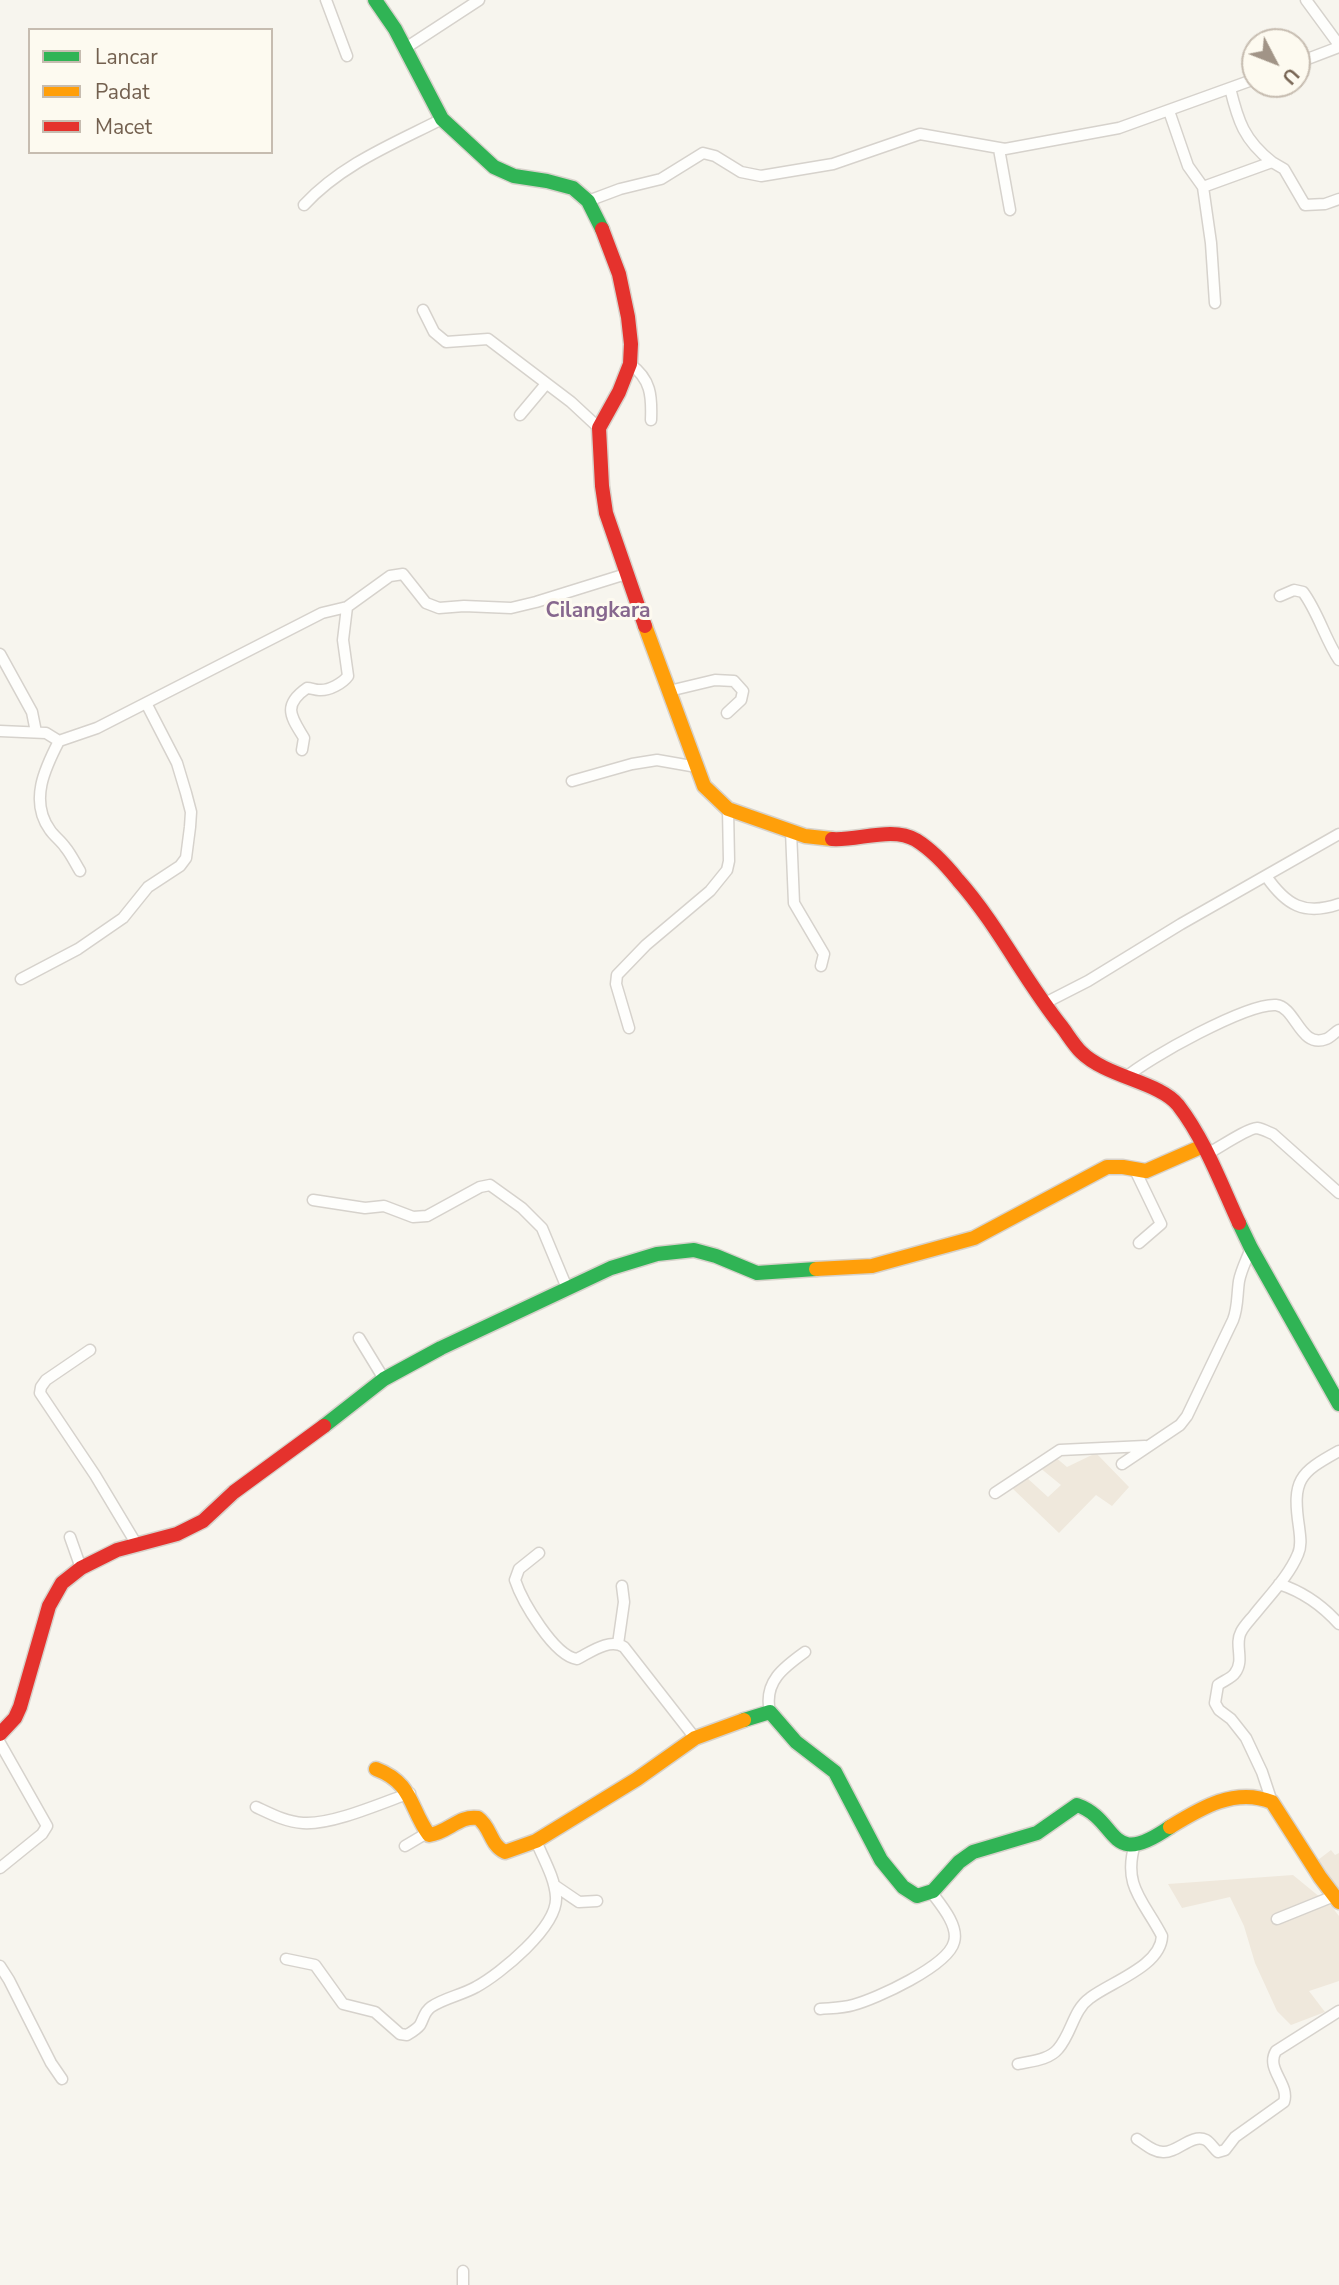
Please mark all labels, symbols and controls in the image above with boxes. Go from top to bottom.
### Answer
legend [28,28,273,154]
north arrow [1241,28,1311,98]
text: Lancar [95,43,158,71]
text: U [1276,62,1304,90]
text: Padat [95,78,150,106]
text: Macet [95,113,152,141]
district label: Cilangkara [545,599,651,625]

